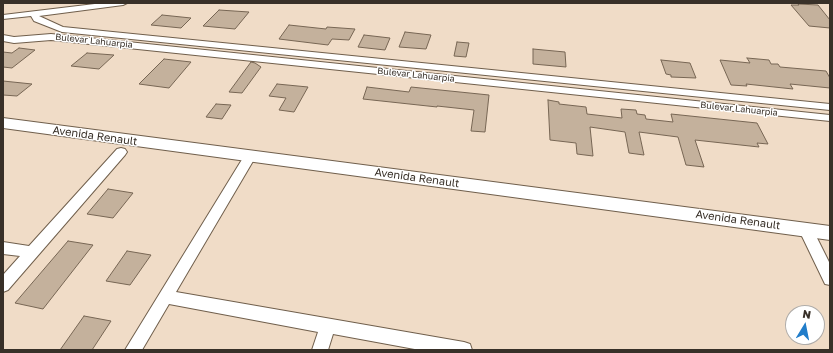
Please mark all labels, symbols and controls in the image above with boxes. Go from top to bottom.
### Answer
street label: Bulevar Lahuarpia [55,32,133,50]
street label: Bulevar Lahuarpia [377,66,455,84]
street label: Bulevar Lahuarpia [700,100,778,118]
street label: Avenida Renault [52,124,138,148]
street label: Avenida Renault [374,166,460,190]
street label: Avenida Renault [695,208,781,232]
north arrow [785,305,825,345]
text: N [802,307,812,321]

